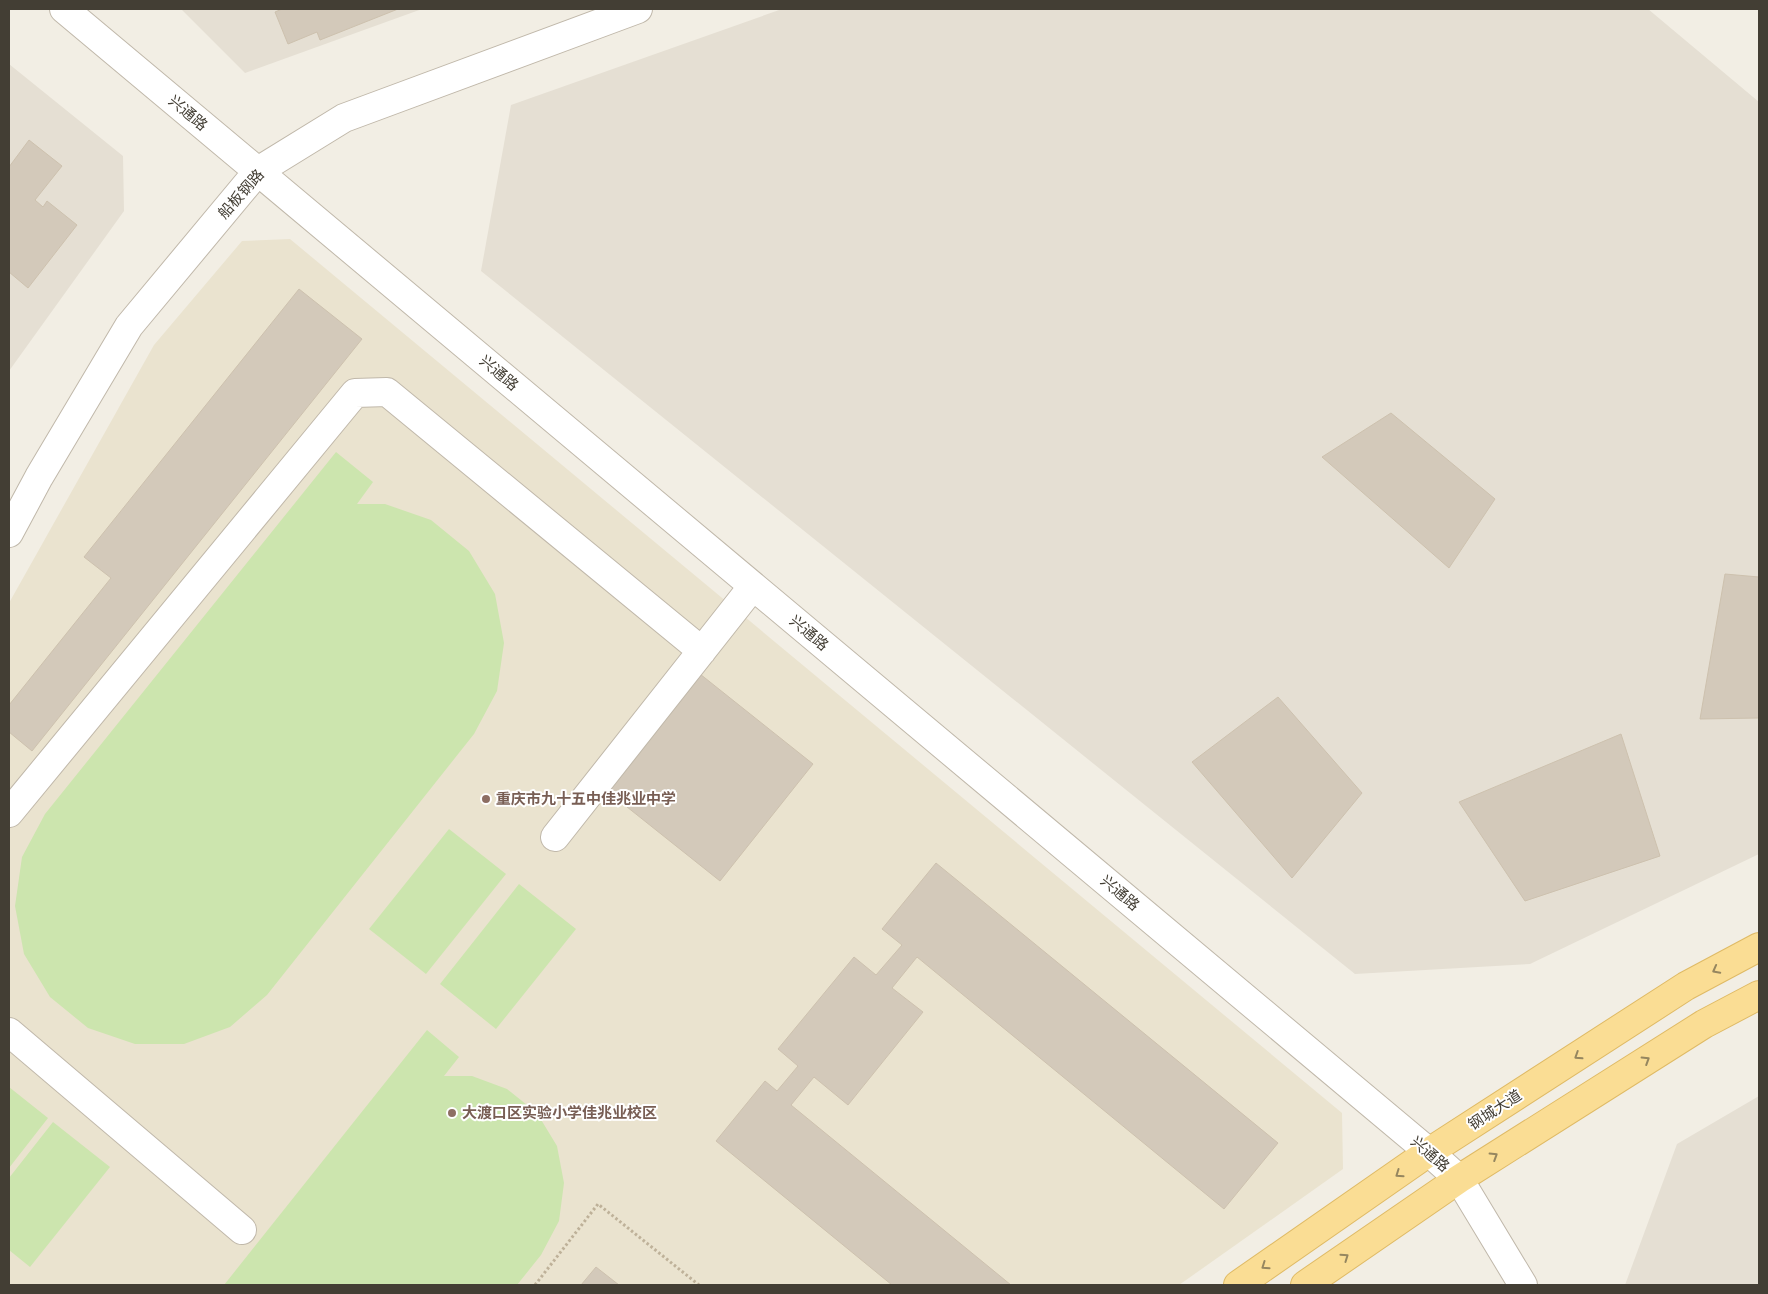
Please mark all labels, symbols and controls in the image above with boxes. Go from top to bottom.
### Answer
street label: 兴通路 [165,92,211,134]
street label: 船板钢路 [214,166,268,222]
street label: 兴通路 [476,352,522,394]
street label: 兴通路 [786,612,832,654]
place label: 重庆市九十五中佳兆业中学 [496,790,676,808]
marker: 重庆市九十五中佳兆业中学 [480,793,492,805]
street label: 兴通路 [1097,872,1143,914]
one-way arrow [1713,964,1722,974]
one-way arrow [1575,1049,1584,1059]
one-way arrow [1641,1057,1650,1067]
street label: 钢城大道 [1465,1086,1525,1134]
place label: 大渡口区实验小学佳兆业校区 [462,1104,657,1122]
marker: 大渡口区实验小学佳兆业校区 [446,1107,458,1119]
street label: 兴通路 [1407,1132,1453,1176]
one-way arrow [1489,1153,1498,1163]
one-way arrow [1395,1168,1405,1177]
one-way arrow [1339,1254,1349,1263]
one-way arrow [1261,1260,1271,1269]

